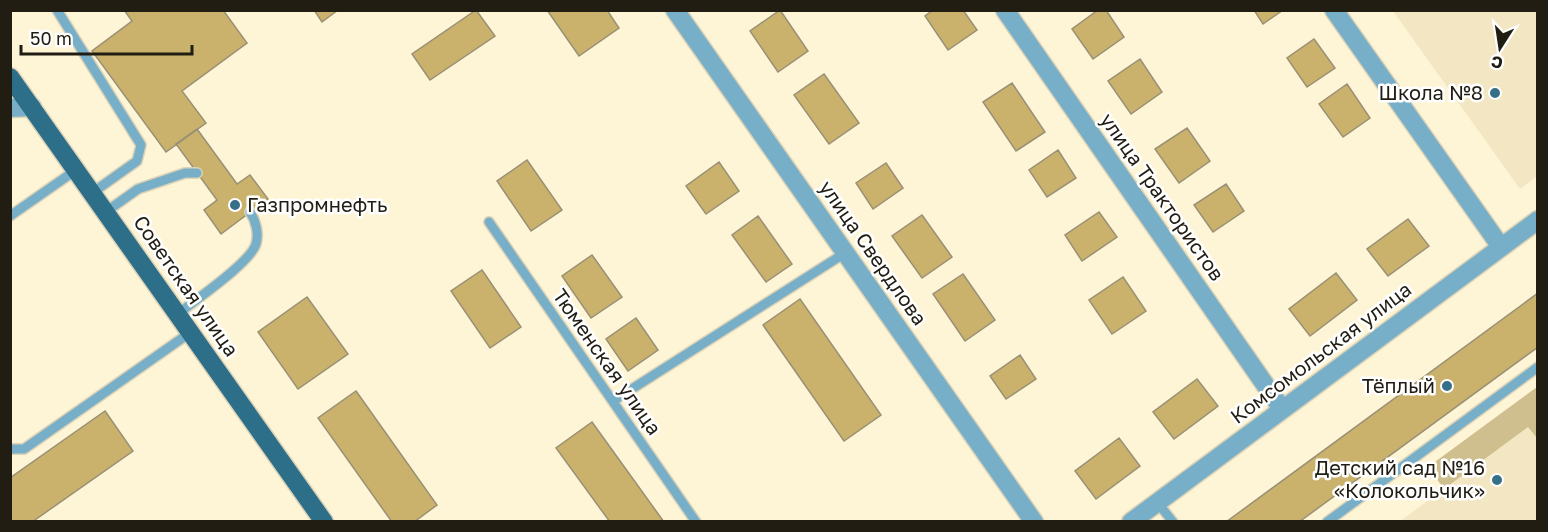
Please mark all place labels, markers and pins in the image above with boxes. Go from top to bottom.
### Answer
place label: Школа №8 [1379,80,1483,104]
marker: Школа №8 [1488,86,1502,100]
place label: Газпромнефть [247,192,387,216]
marker: Газпромнефть [228,198,242,212]
place label: Тёплый [1362,373,1435,397]
marker: Тёплый [1440,379,1454,393]
place label: Детский сад №16 «Колокольчик» [1315,455,1485,502]
marker: Детский сад №16 «Колокольчик» [1490,473,1504,487]

